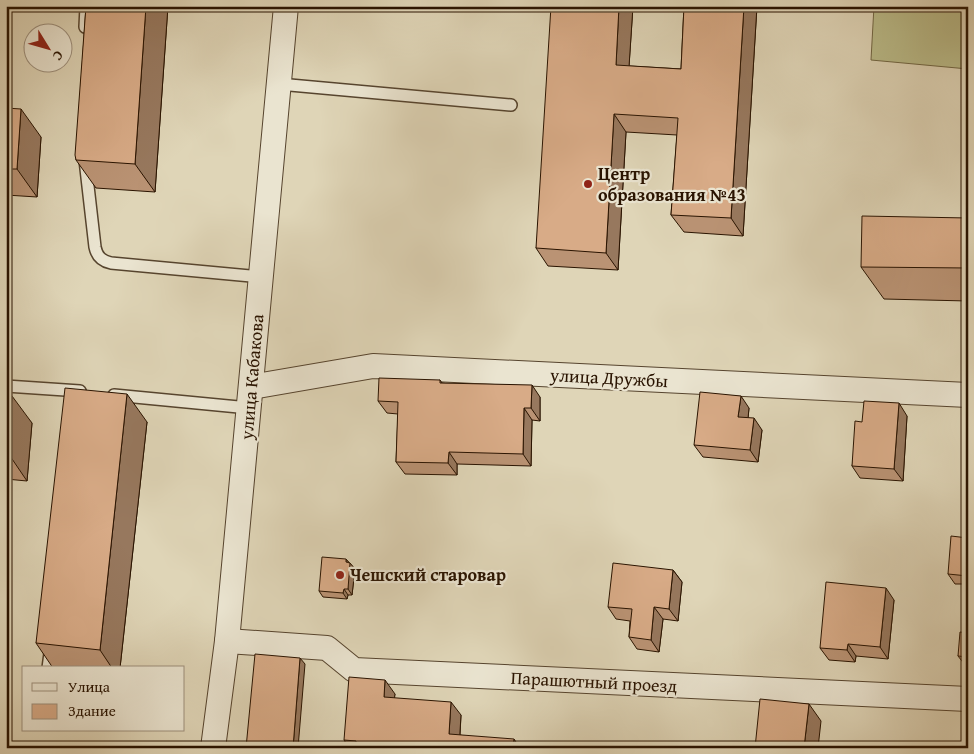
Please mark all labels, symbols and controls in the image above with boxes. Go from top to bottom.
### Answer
north arrow [22,22,72,72]
text: С [48,47,69,65]
place label: Центр образования №43 [598,160,746,208]
marker: Центр образования №43 [582,178,594,190]
street label: улица Кабакова [232,313,270,442]
street label: улица Дружбы [548,361,669,394]
place label: Чешский старовар [350,561,506,588]
marker: Чешский старовар [334,569,346,581]
street label: Парашютный проезд [510,664,678,699]
legend [22,666,185,732]
text: Улица [68,676,111,697]
text: Здание [68,700,116,721]

